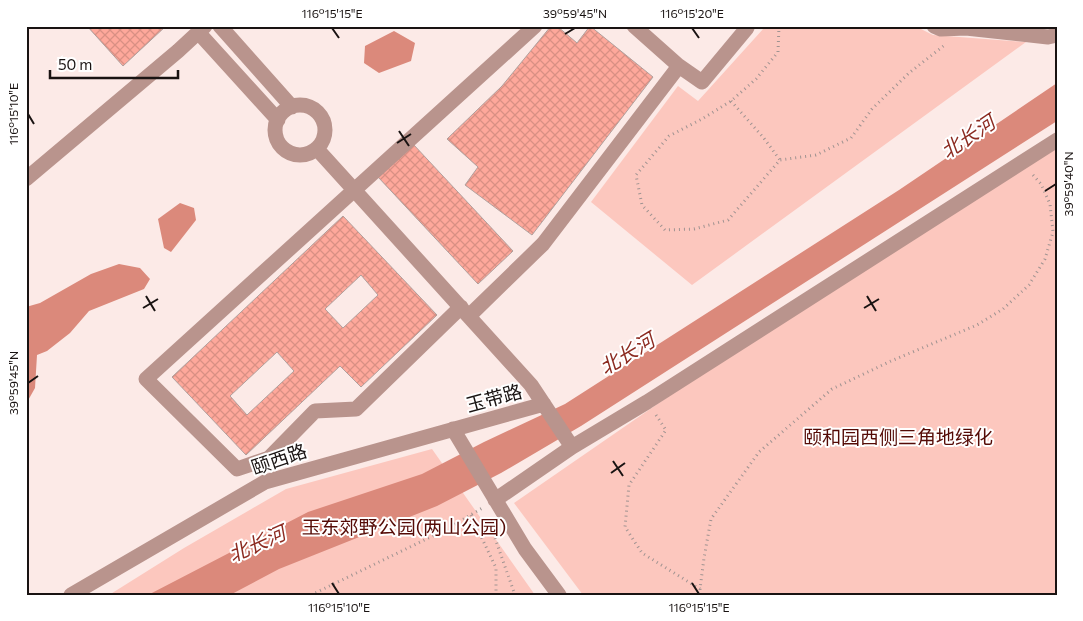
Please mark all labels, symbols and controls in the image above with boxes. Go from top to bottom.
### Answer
text: 116°15'15"E [301,6,363,20]
text: 39°59'45"N [543,6,607,20]
text: 116°15'20"E [660,6,724,20]
scale bar [50,48,178,80]
text: 50 m [58,55,92,73]
text: 116°15'10"E [6,83,20,145]
water label: 北长河 [936,107,1002,163]
text: 39°59'40"N [1061,152,1075,216]
water label: 北长河 [595,325,662,379]
text: 39°59'45"N [6,351,20,415]
street label: 玉带路 [463,379,524,416]
park label: 颐和园西侧三角地绿化 [803,425,993,448]
street label: 颐西路 [248,438,310,479]
park label: 玉东郊野公园(两山公园) [302,515,506,538]
water label: 北长河 [224,518,293,566]
text: 116°15'10"E [308,600,370,614]
text: 116°15'15"E [668,600,730,614]

